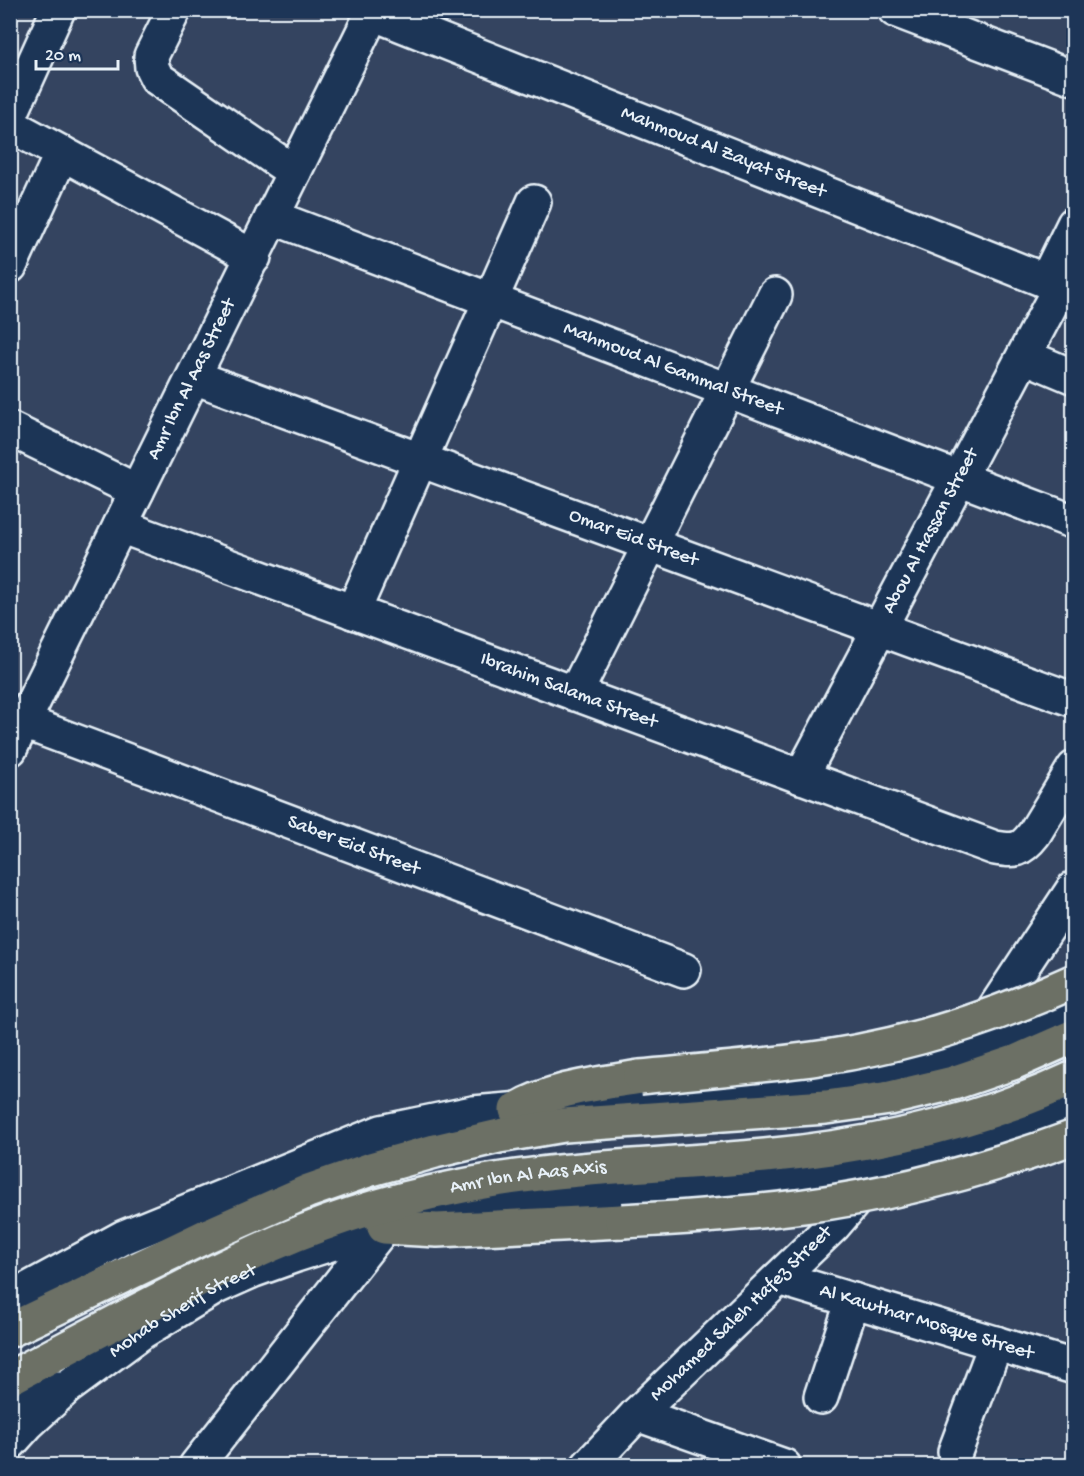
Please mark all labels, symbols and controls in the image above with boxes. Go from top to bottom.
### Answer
scale bar [36,33,118,71]
text: 20 m [45,46,81,67]
street label: Mahmoud Al Zayat Street [618,102,831,204]
street label: Amr Ibn Al Aas Street [143,293,242,464]
street label: Mahmoud Al Gammal Street [560,317,788,422]
street label: Abou Al Hassan Street [878,443,985,618]
street label: Omar Eid Street [566,504,703,573]
street label: Ibrahim Salama Street [477,648,662,735]
street label: Saber Eid Street [284,810,425,882]
street label: Amr Ibn Al Aas Axis [448,1156,608,1200]
street label: Mohamed Saleh Hafez Street [645,1220,839,1407]
street label: Mohab Sherif Street [105,1258,262,1364]
street label: Al Kawthar Mosque Street [817,1279,1038,1366]

